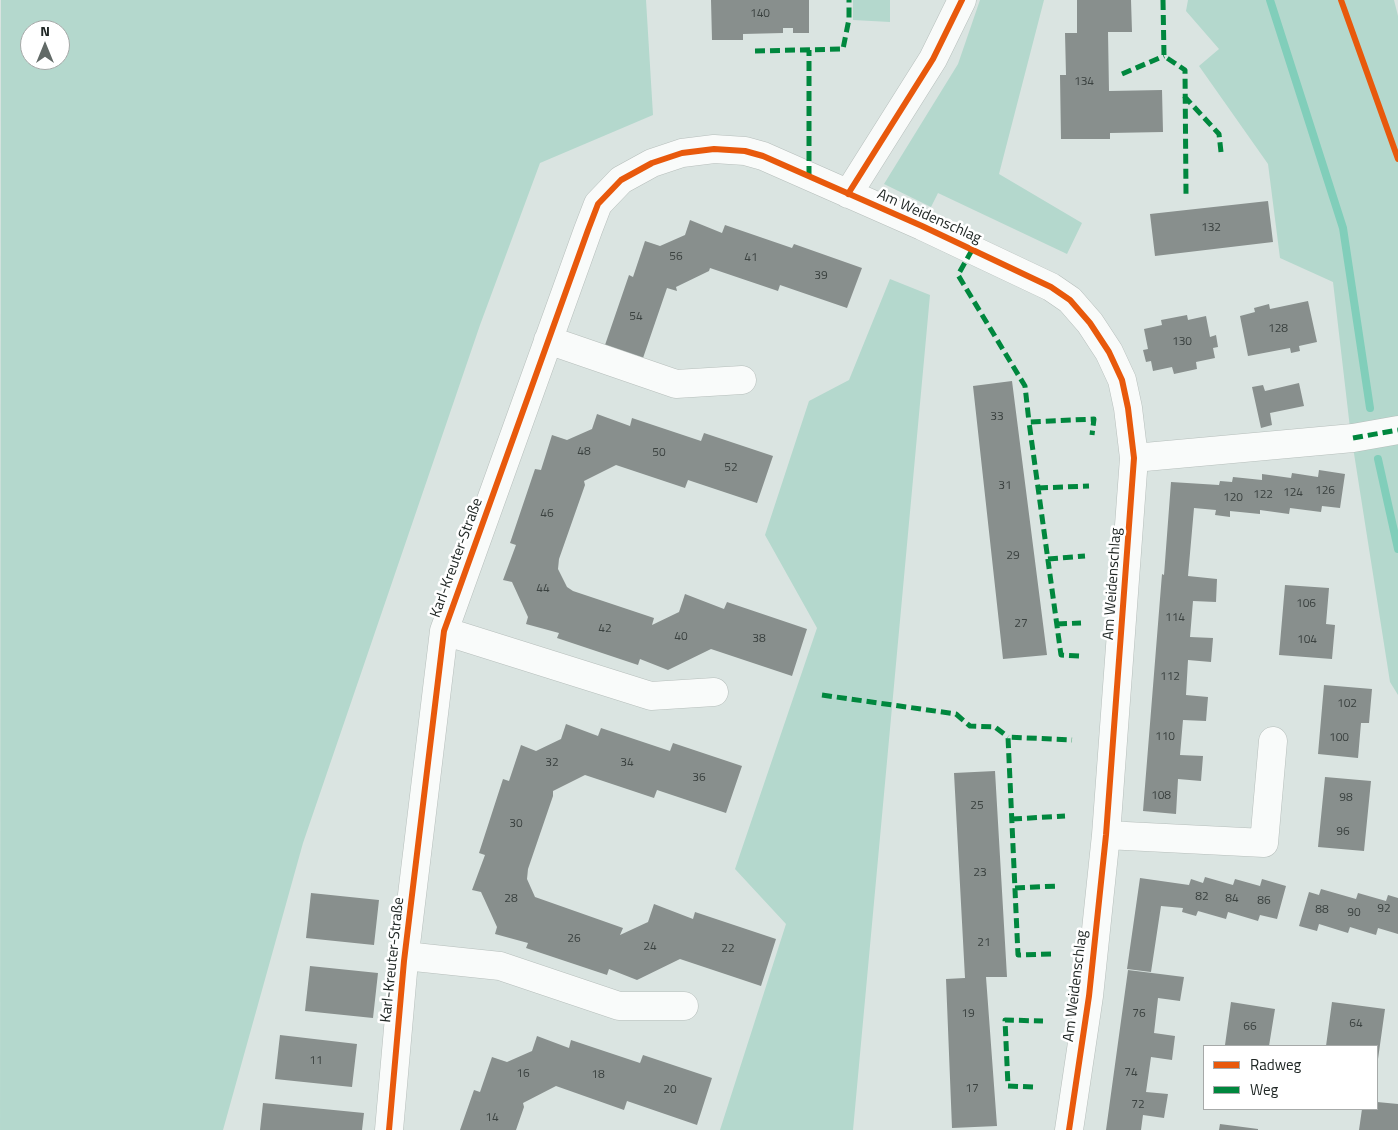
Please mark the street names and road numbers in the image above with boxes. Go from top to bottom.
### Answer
street label: Am Weidenschlag [874,186,984,248]
street label: Karl-Kreuter-Straße [427,496,487,620]
street label: Am Weidenschlag [1100,527,1126,641]
street label: Karl-Kreuter-Straße [377,896,409,1024]
street label: Am Weidenschlag [1060,929,1092,1043]

